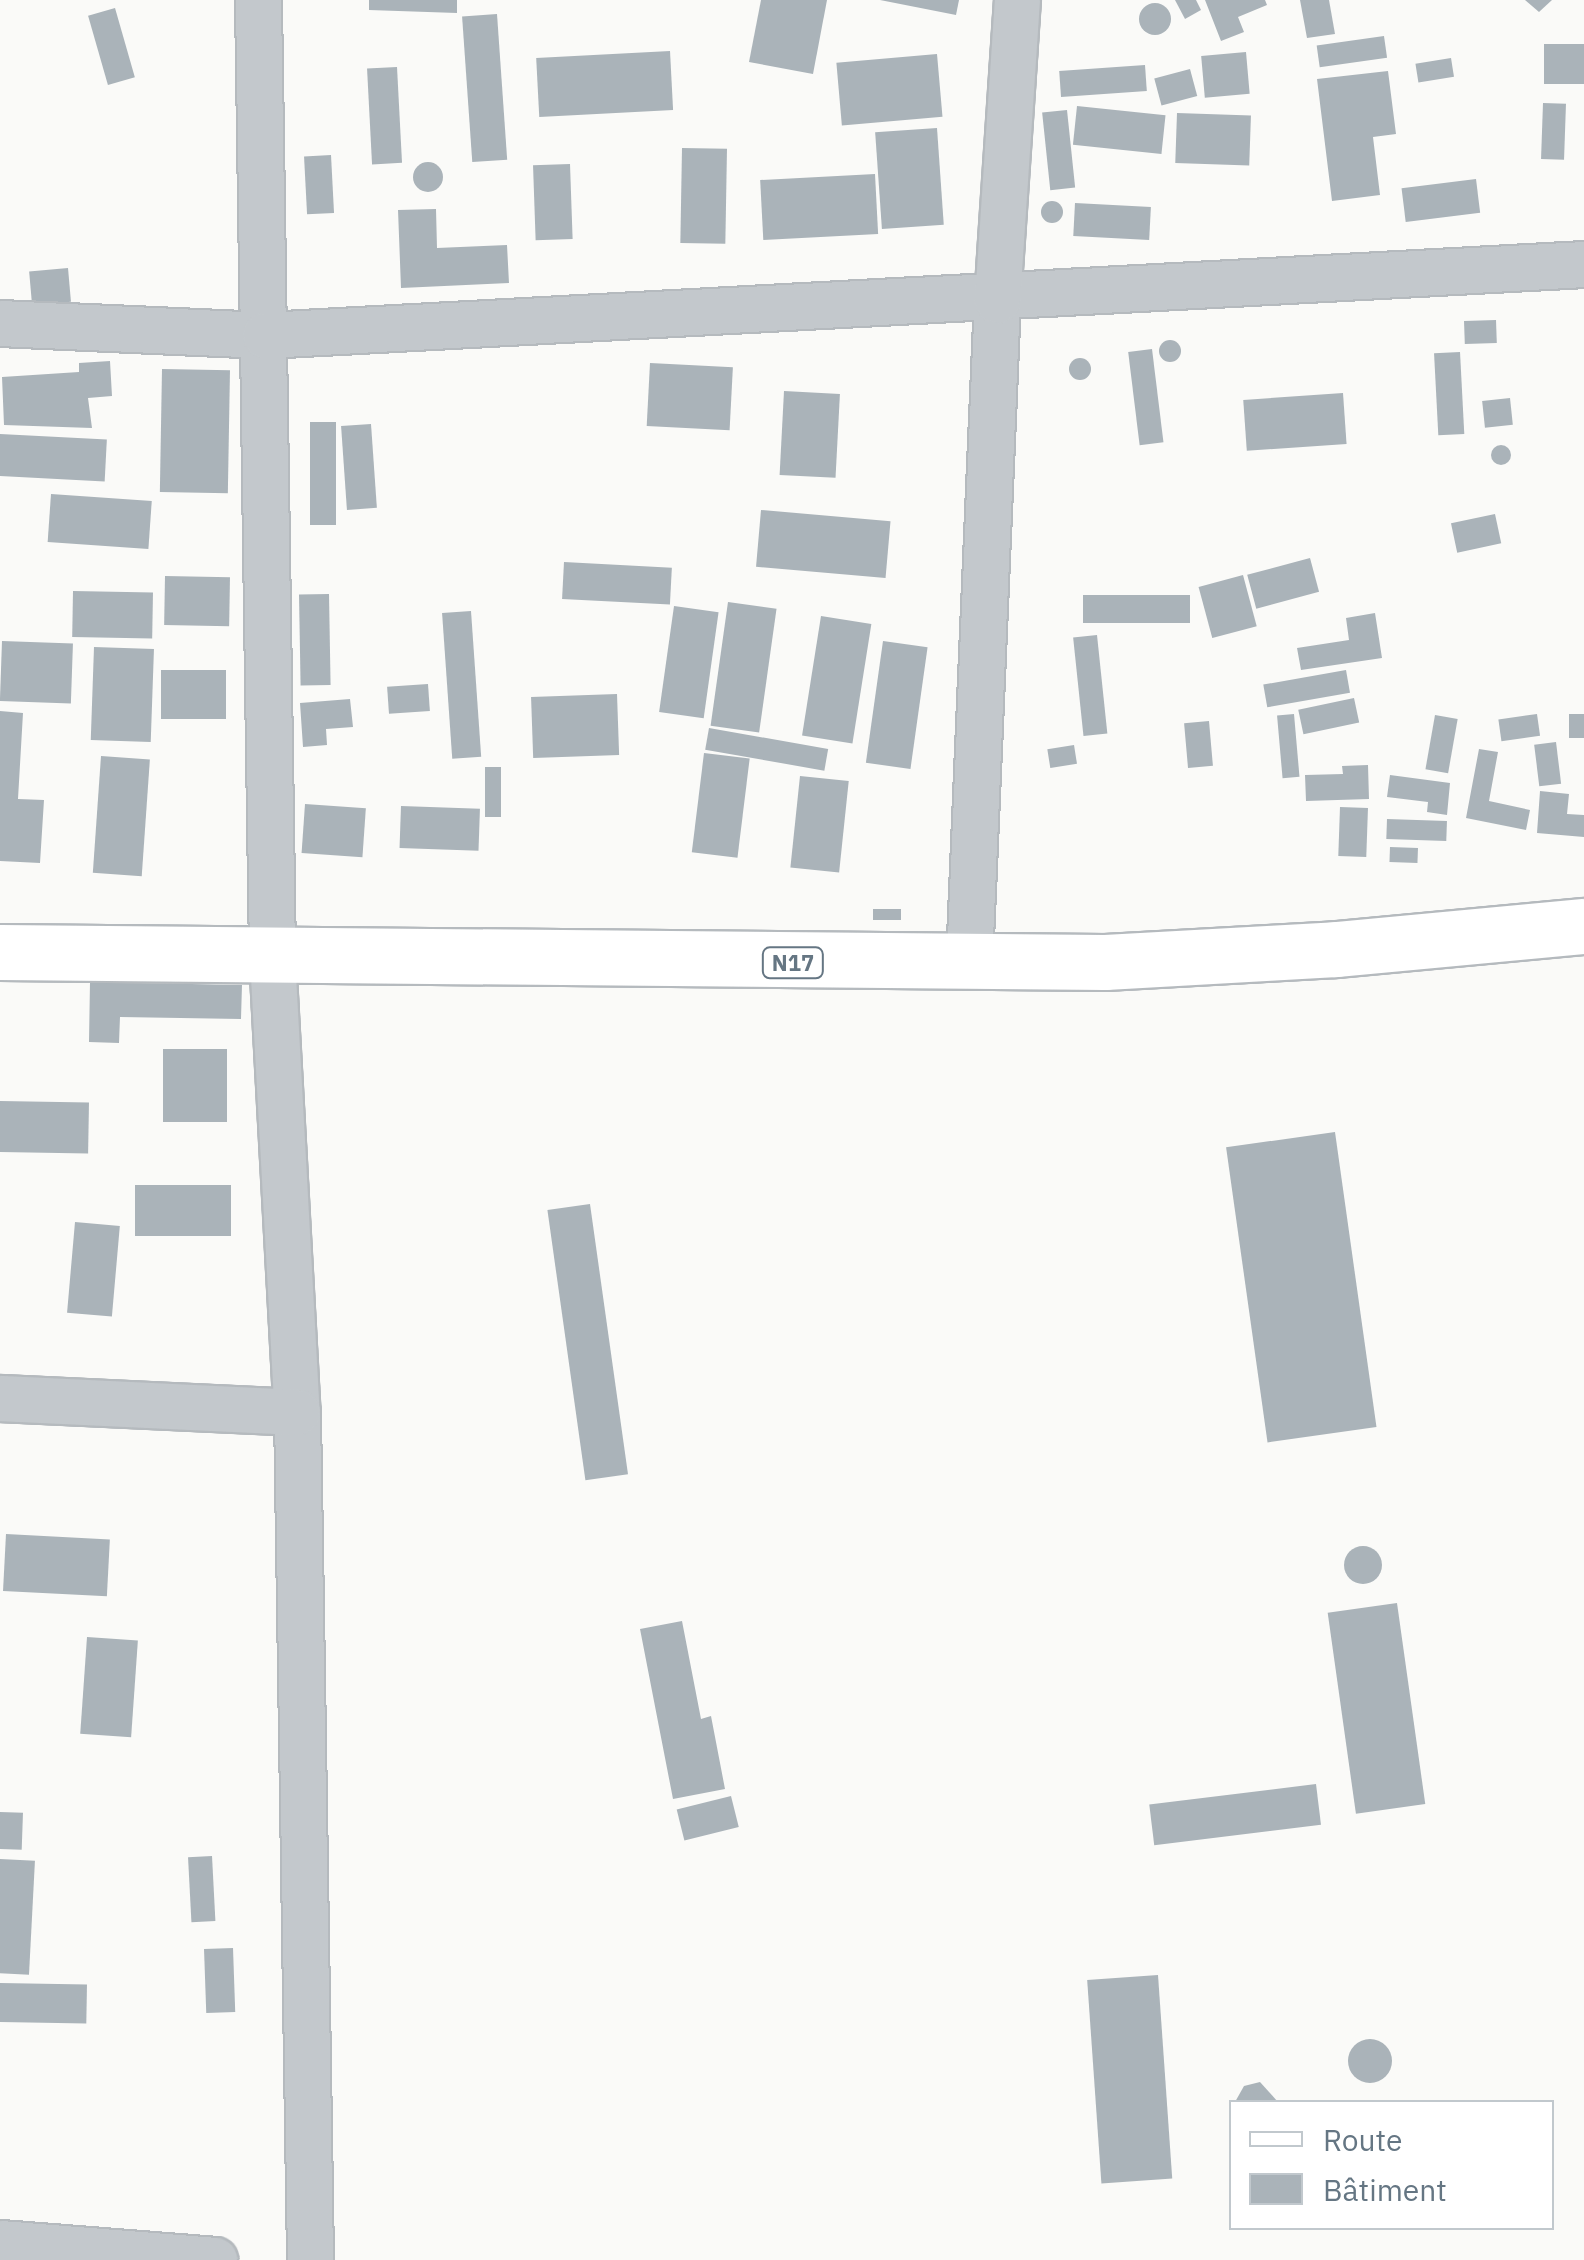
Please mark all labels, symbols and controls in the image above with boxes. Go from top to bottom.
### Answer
road number: N17 [760,946,826,980]
legend [1229,2100,1554,2230]
text: Route [1323,2120,1402,2159]
text: Bâtiment [1323,2170,1447,2209]

